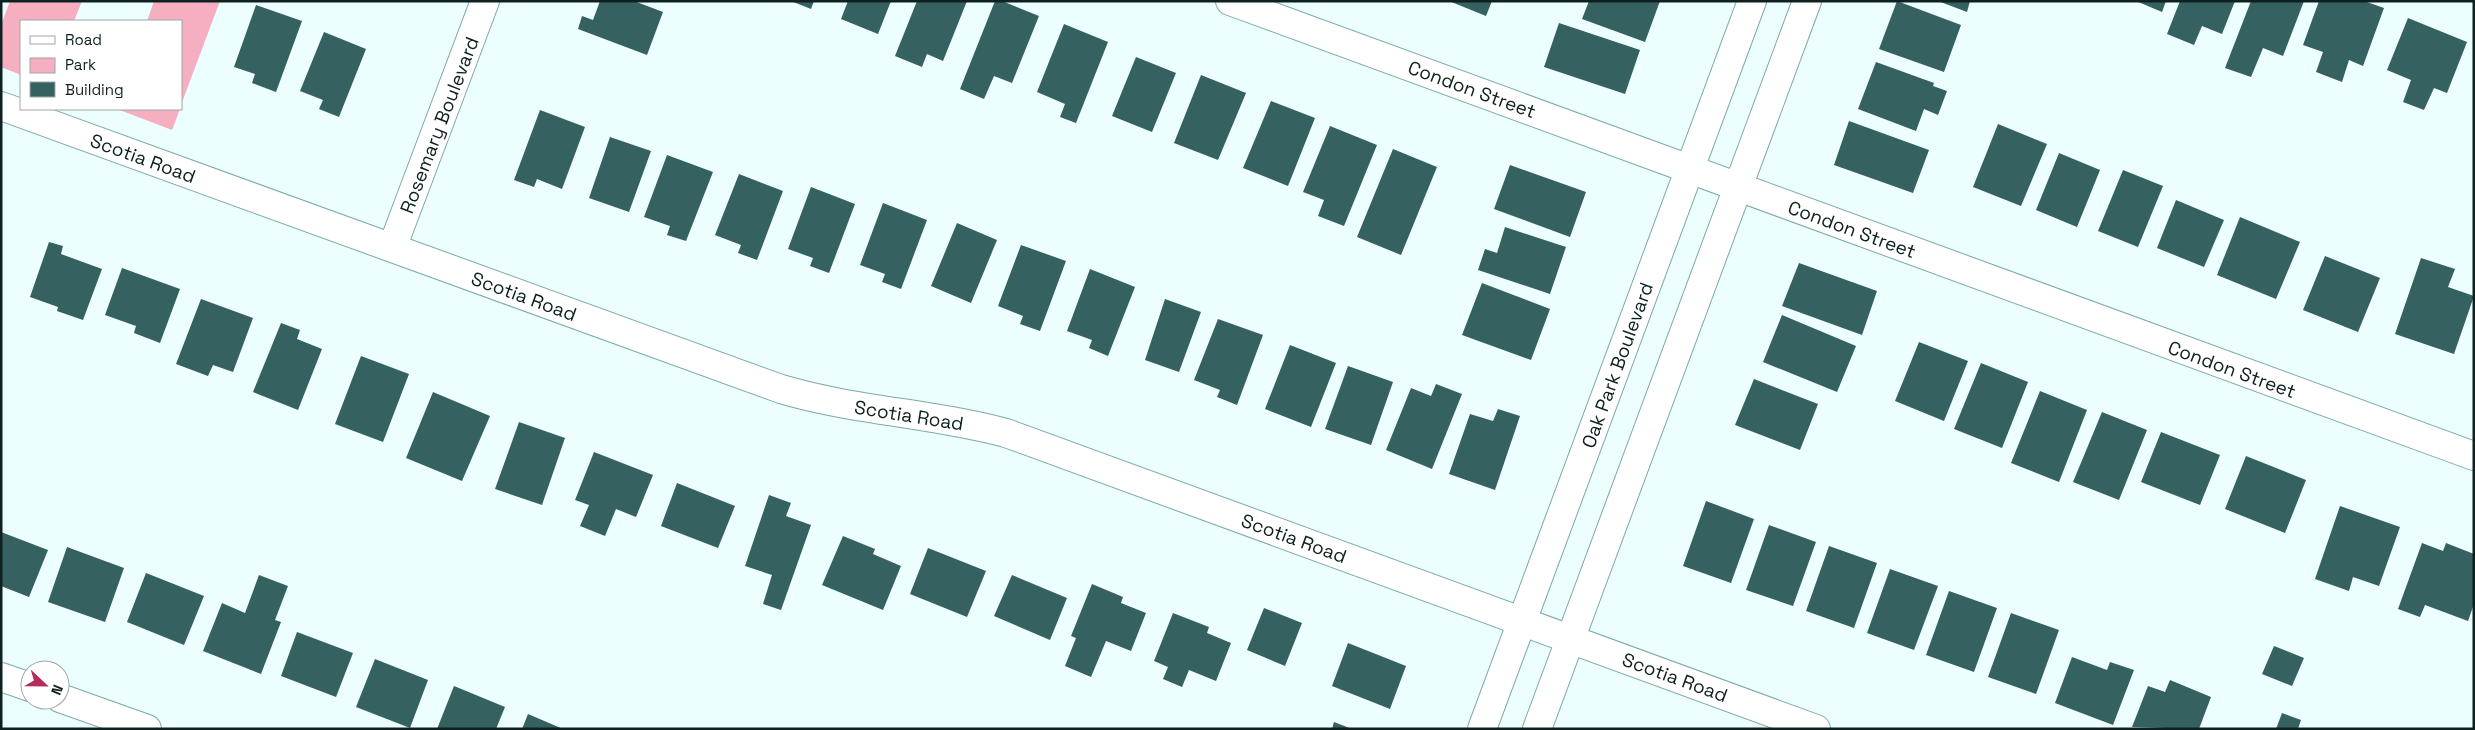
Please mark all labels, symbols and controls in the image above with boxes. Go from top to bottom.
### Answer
legend [20,20,182,110]
text: Road [65,30,102,49]
street label: Rosemary Boulevard [394,33,485,217]
text: Park [65,55,96,74]
street label: Condon Street [1405,55,1539,124]
text: Building [65,80,124,99]
street label: Scotia Road [87,128,199,189]
street label: Condon Street [1785,195,1919,264]
street label: Scotia Road [468,266,580,327]
street label: Oak Park Boulevard [1576,279,1659,451]
street label: Condon Street [2165,335,2299,404]
street label: Scotia Road [853,395,965,436]
street label: Scotia Road [1238,508,1350,569]
street label: Scotia Road [1619,647,1731,708]
north arrow [20,660,70,710]
text: N [47,682,67,698]

